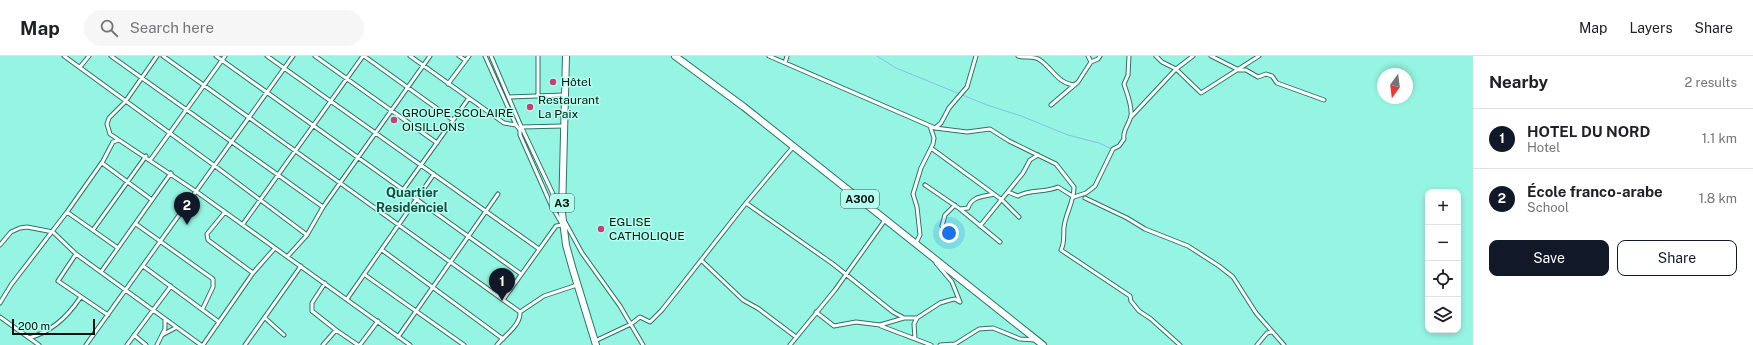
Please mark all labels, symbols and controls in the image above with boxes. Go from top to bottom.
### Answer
search box [84,10,364,46]
text: Map [20,17,60,39]
icon: search [98,17,120,39]
text: Search here [130,19,214,36]
text: Map [1579,20,1607,36]
text: Layers [1629,20,1673,36]
text: Share [1695,20,1733,36]
north arrow [1377,68,1413,104]
text: Nearby [1489,72,1548,92]
place label: Hôtel [561,75,592,89]
text: 2 results [1685,75,1737,90]
marker: Hôtel [548,77,558,87]
place label: Restaurant La Paix [538,93,600,121]
marker: Restaurant La Paix [525,102,535,112]
place label: GROUPE SCOLAIRE OISILLONS [402,106,513,134]
marker: GROUPE SCOLAIRE OISILLONS [389,115,399,125]
text: HOTEL DU NORD [1527,123,1650,140]
text: 1 [1499,131,1505,146]
text: 1.1 km [1702,131,1737,146]
text: Hotel [1527,140,1560,155]
text: École franco-arabe [1527,183,1663,200]
district label: Quartier Residenciel [376,185,448,215]
map controls [1425,189,1461,333]
button: + [1425,189,1461,225]
road number: A300 [841,190,879,208]
text: 2 [1498,191,1506,206]
text: 1.8 km [1699,191,1737,206]
pin: 2 [174,192,200,225]
road number: A3 [550,194,574,212]
text: School [1527,200,1569,215]
place label: EGLISE CATHOLIQUE [609,215,685,243]
your location [939,223,959,243]
marker: EGLISE CATHOLIQUE [596,224,606,234]
button: − [1425,225,1461,261]
button: Save [1489,240,1609,276]
button: Share [1617,240,1737,276]
button: locate [1425,261,1461,297]
pin: 1 [489,268,515,301]
button: layers [1425,297,1461,333]
scale bar [12,317,95,336]
text: 200 m [18,320,50,332]

